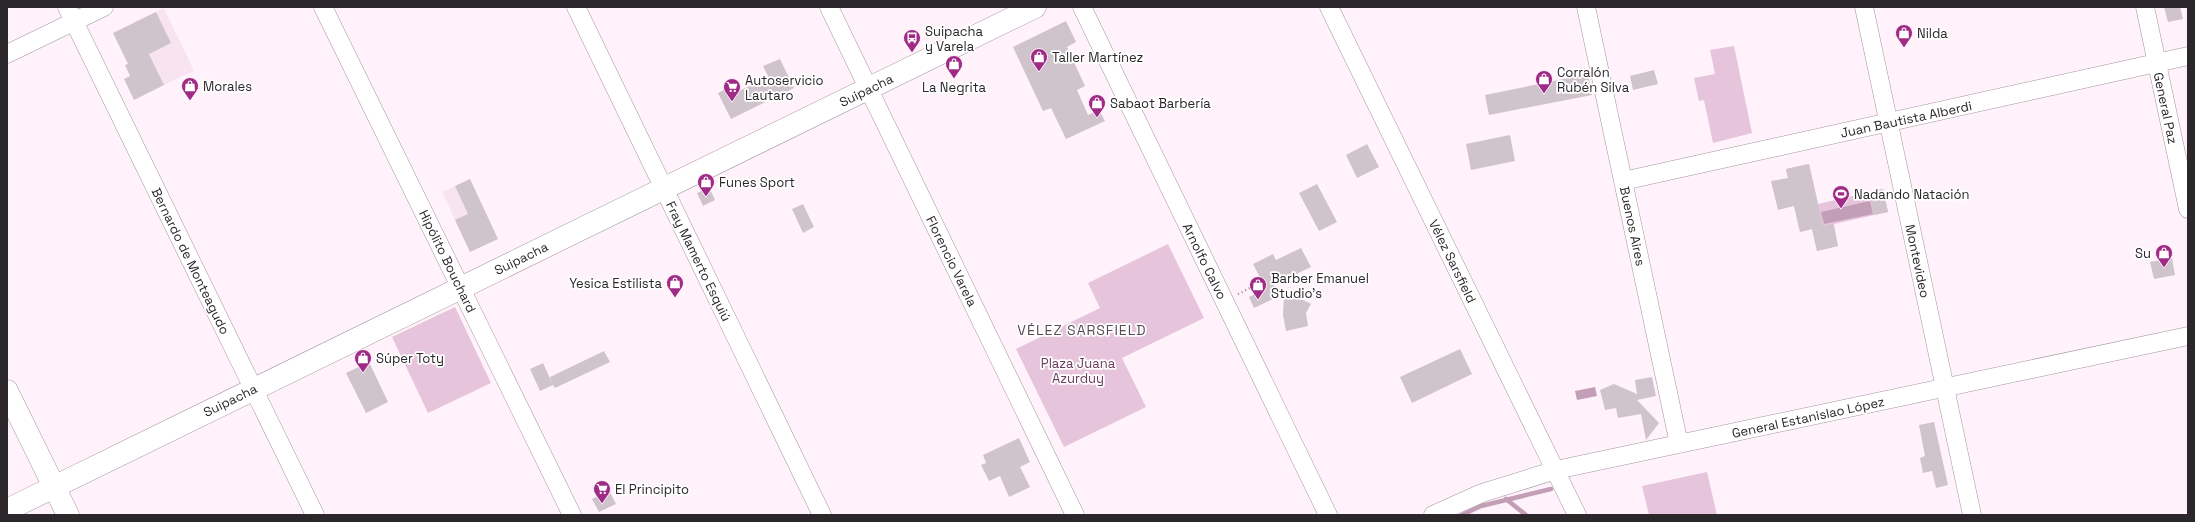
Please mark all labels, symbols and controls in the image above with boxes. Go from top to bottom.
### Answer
place label: Suipacha y Varela [925,23,984,55]
shop icon: Nilda [1894,23,1914,48]
place label: Nilda [1917,25,1948,42]
bus stop icon: Suipacha y Varela [902,28,922,53]
shop icon: Taller Martínez [1029,47,1049,72]
place label: Taller Martínez [1052,49,1144,66]
shop icon: La Negrita [944,54,964,79]
place label: Corralón Rubén Silva [1557,64,1630,96]
shop icon: Corralón Rubén Silva [1534,69,1554,94]
street label: Suipacha [836,70,896,111]
street label: General Paz [2150,71,2181,146]
place label: Autoservicio Lautaro [745,72,824,104]
shop icon: Morales [180,76,200,101]
supermarket icon: Autoservicio Lautaro [722,77,742,102]
place label: Morales [203,78,252,95]
place label: La Negrita [922,79,987,96]
shop icon: Sabaot Barbería [1087,93,1107,118]
place label: Sabaot Barbería [1110,95,1211,112]
street label: Juan Bautista Alberdi [1839,97,1973,142]
shop icon: Funes Sport [696,172,716,197]
place label: Funes Sport [719,174,795,191]
sports icon: Nadando Natación [1831,184,1851,209]
street label: Bernardo de Monteagudo [148,185,233,337]
street label: Buenos Aires [1616,185,1649,268]
place label: Nadando Natación [1854,186,1969,203]
street label: Fray Mamerto Esquiú [662,198,735,324]
street label: Hipólito Bouchard [415,207,480,315]
street label: Florencio Varela [922,213,981,310]
street label: Vélez Sarsfield [1425,217,1480,306]
street label: Arnolfo Calvo [1179,220,1230,302]
street label: Montevideo [1901,223,1934,299]
street label: Suipacha [491,238,551,279]
shop icon: Su [2154,243,2174,268]
place label: Su [2135,245,2151,262]
place label: Barber Emanuel Studio's [1271,270,1369,302]
shop icon: Yesica Estilista [665,273,685,298]
place label: Yesica Estilista [569,275,663,292]
shop icon: Barber Emanuel Studio's [1248,275,1268,300]
district label: VÉLEZ SARSFIELD [1017,321,1147,339]
shop icon: Súper Toty [353,348,373,373]
place label: Súper Toty [376,350,444,367]
park label: Plaza Juana Azurduy [1041,355,1116,387]
street label: Suipacha [200,380,260,421]
street label: General Estanislao López [1730,393,1886,442]
supermarket icon: El Principito [592,479,612,504]
place label: El Principito [615,481,689,498]

